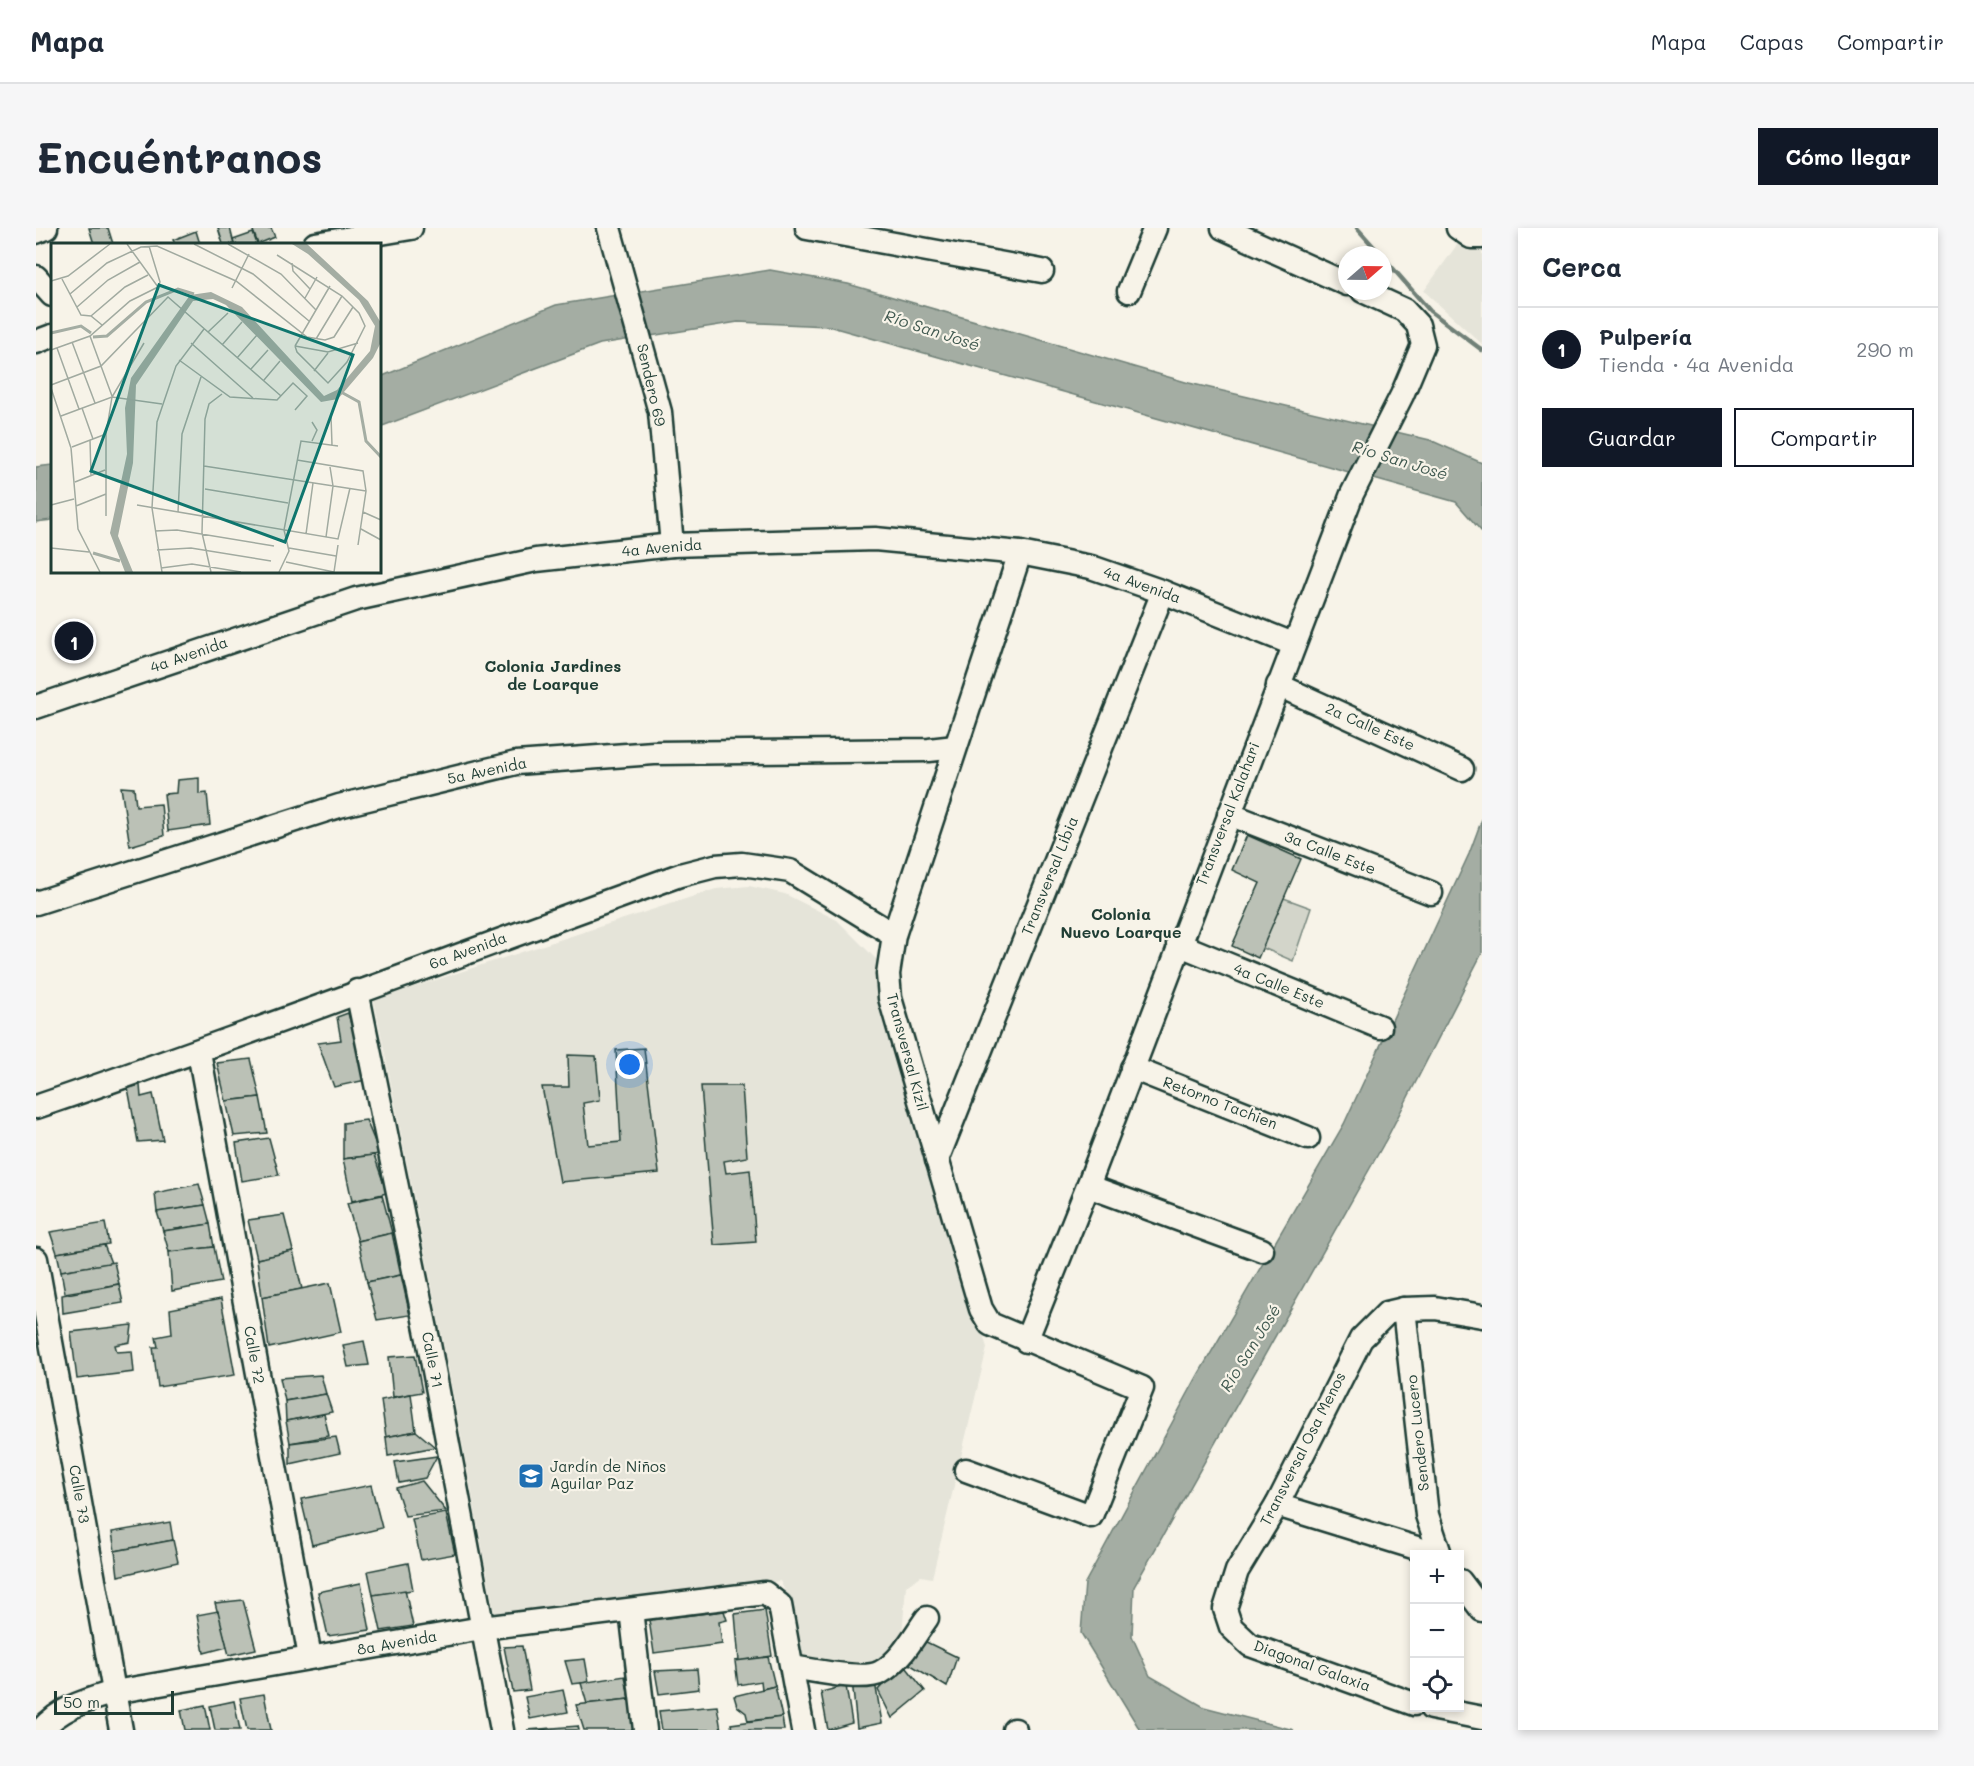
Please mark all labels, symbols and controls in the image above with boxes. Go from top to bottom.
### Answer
text: Mapa [30,23,105,59]
text: Mapa [1651,28,1707,55]
text: Capas [1740,28,1804,55]
text: Compartir [1837,28,1944,55]
button: Cómo llegar [1758,128,1938,185]
text: Encuéntranos [36,129,322,184]
inset map [51,243,381,573]
north arrow [1338,246,1392,300]
text: Cerca [1542,250,1622,284]
water label: Río San José [882,304,982,355]
text: Pulpería [1599,322,1692,351]
text: 1 [1557,336,1566,362]
text: 290 m [1856,336,1914,362]
street label: Sendero 69 [633,342,671,428]
text: Tienda · 4a Avenida [1599,351,1794,377]
button: Guardar [1542,408,1722,467]
button: Compartir [1734,408,1914,467]
water label: Río San José [1350,435,1451,484]
street label: 4a Avenida [621,534,703,560]
street label: 4a Avenida [1101,561,1184,607]
pin: 1 [54,618,93,664]
street label: 4a Avenida [147,631,230,677]
district label: Colonia Jardines de Loarque [485,655,621,694]
street label: 2a Calle Este [1323,697,1418,755]
street label: Transversal Kalahari [1190,739,1264,888]
street label: 5a Avenida [445,752,528,788]
street label: Transversal Libia [1016,813,1082,938]
street label: 3a Calle Este [1282,825,1379,879]
district label: Colonia Nuevo Loarque [1060,903,1182,942]
street label: 6a Avenida [426,927,509,973]
street label: 4a Calle Este [1231,958,1328,1012]
street label: Transversal Kizil [883,991,933,1113]
your location [615,1050,644,1079]
street label: Retorno Tachien [1160,1071,1280,1133]
water label: Río San José [1214,1300,1285,1395]
street label: Calle 72 [240,1324,270,1385]
street label: Calle 71 [418,1330,448,1390]
street label: Transversal Osa Menos [1255,1368,1350,1529]
street label: Sendero Lucero [1401,1374,1433,1492]
place label: Jardín de Niños Aguilar Paz [550,1456,666,1493]
school or university icon: Jardín de Niños Aguilar Paz [516,1461,546,1491]
street label: Calle 73 [65,1463,95,1525]
map controls [1410,1550,1464,1712]
button: + [1410,1550,1464,1604]
button: − [1410,1604,1464,1658]
street label: 8a Avenida [355,1625,438,1659]
street label: Diagonal Galaxia [1251,1635,1374,1696]
button: locate [1410,1658,1464,1712]
scale bar [54,1688,174,1716]
text: 50 m [63,1691,100,1712]

